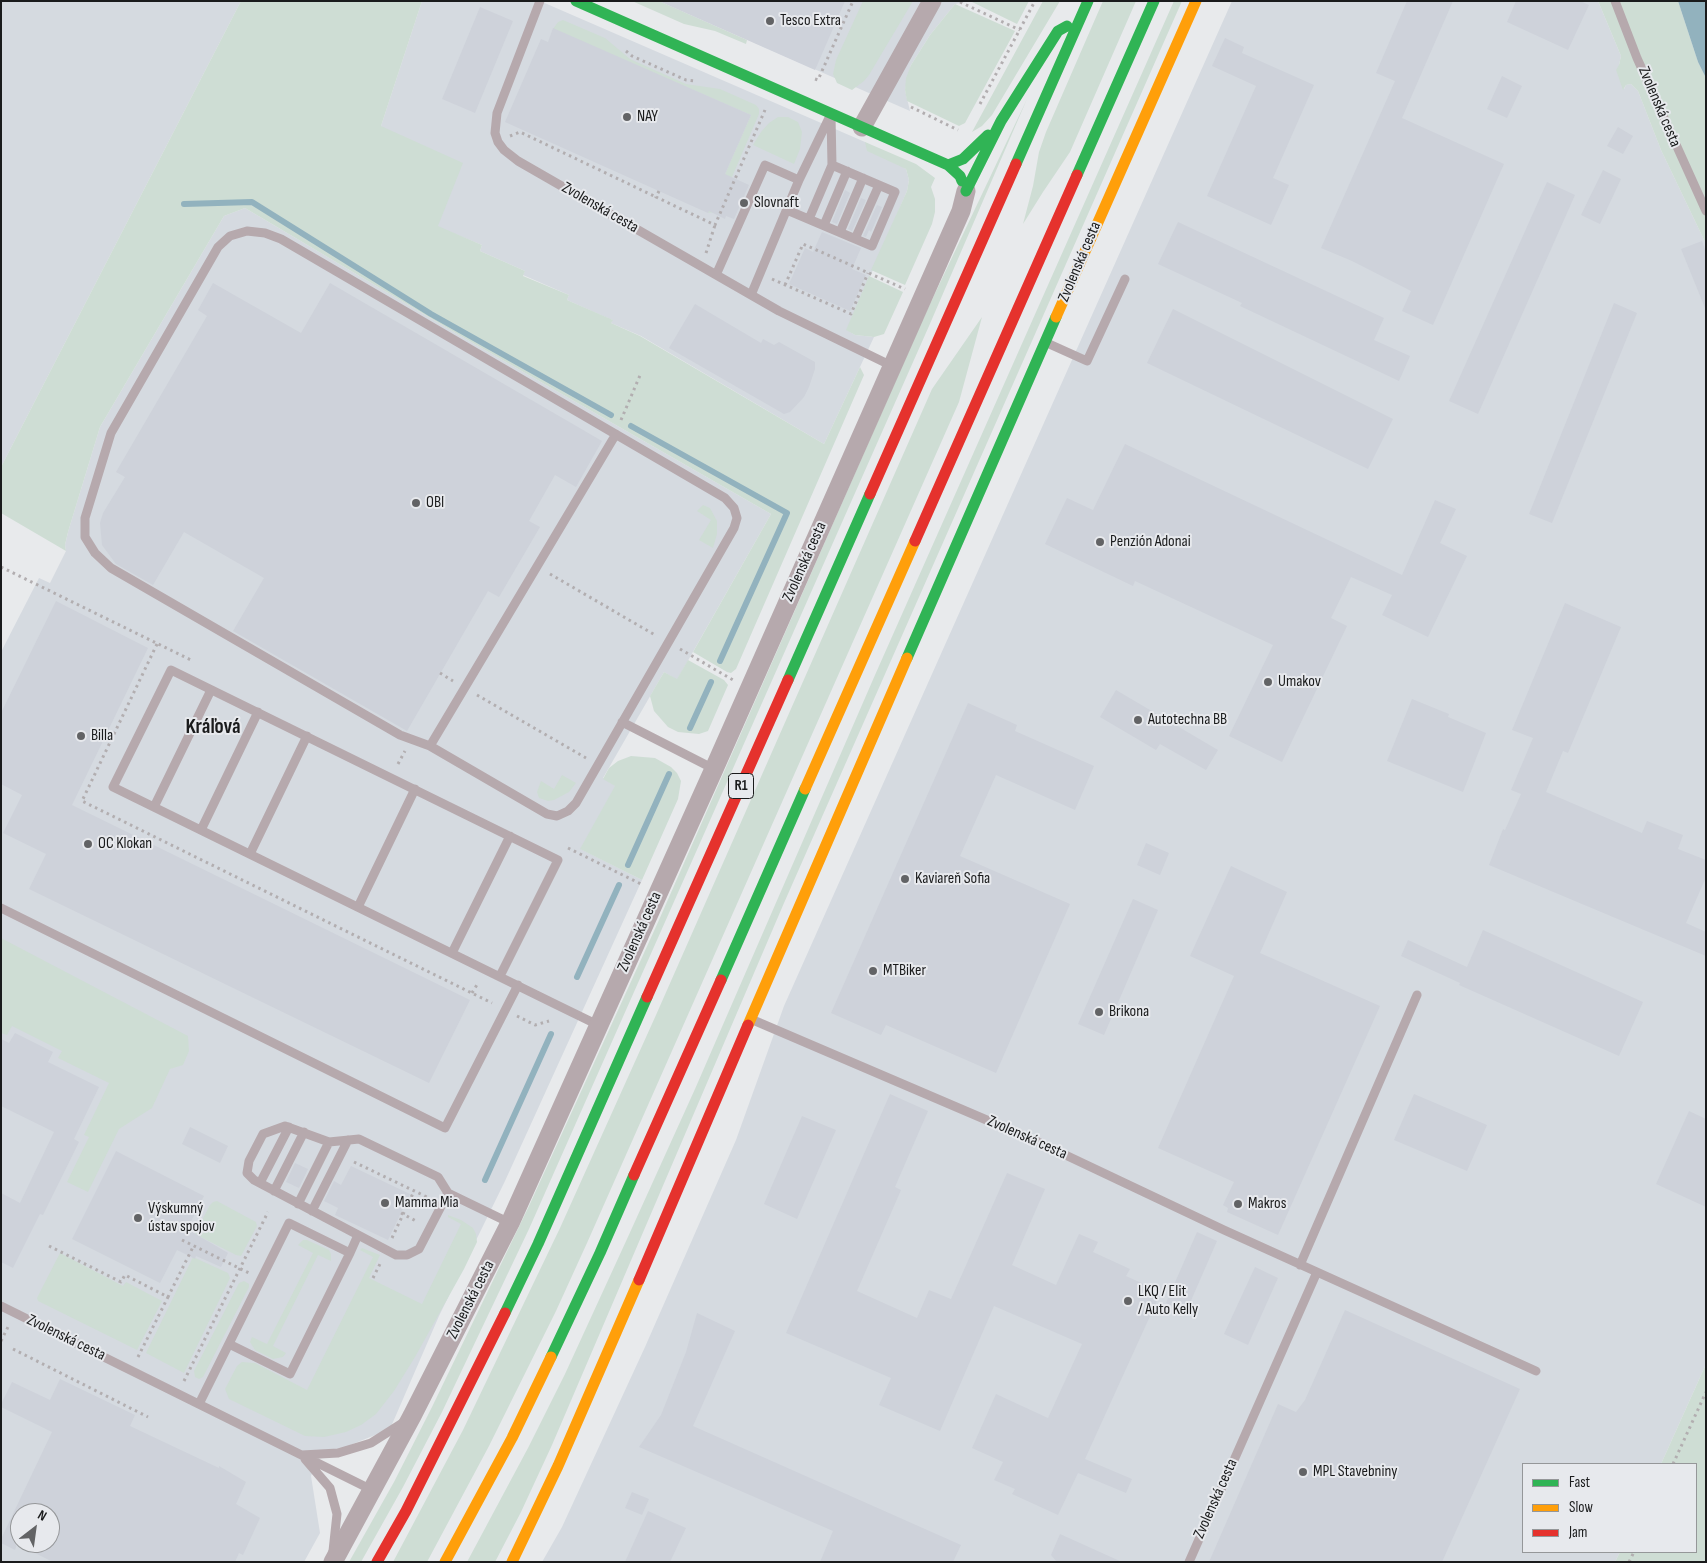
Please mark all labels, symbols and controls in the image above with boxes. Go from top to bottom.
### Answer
place label: Tesco Extra [780,11,841,31]
marker: Tesco Extra [764,15,776,27]
street label: Zvolenská cesta [1633,64,1685,150]
place label: NAY [637,107,658,127]
marker: NAY [621,111,633,123]
street label: Zvolenská cesta [558,178,642,238]
place label: Slovnaft [754,193,799,213]
marker: Slovnaft [738,197,750,209]
street label: Zvolenská cesta [1054,219,1106,305]
place label: OBI [426,493,444,513]
marker: OBI [410,497,422,509]
street label: Zvolenská cesta [779,519,831,605]
place label: Penzión Adonai [1110,532,1191,552]
marker: Penzión Adonai [1094,536,1106,548]
place label: Umakov [1278,672,1321,692]
marker: Umakov [1262,676,1274,688]
place label: Autotechna BB [1148,710,1227,730]
marker: Autotechna BB [1132,714,1144,726]
district label: Kráľová [185,715,241,741]
place label: Billa [91,726,113,746]
marker: Billa [75,730,87,742]
road number: R1 [728,774,754,798]
place label: OC Klokan [98,834,152,854]
marker: OC Klokan [82,838,94,850]
place label: Kaviareň Sofia [915,869,990,889]
marker: Kaviareň Sofia [899,873,911,885]
street label: Zvolenská cesta [614,889,666,975]
place label: MTBiker [883,961,926,981]
marker: MTBiker [867,965,879,977]
place label: Brikona [1109,1002,1149,1022]
marker: Brikona [1093,1006,1105,1018]
street label: Zvolenská cesta [984,1112,1070,1164]
place label: Mamma Mia [395,1193,459,1213]
place label: Makros [1248,1194,1286,1214]
marker: Mamma Mia [379,1197,391,1209]
marker: Makros [1232,1198,1244,1210]
place label: Výskumný ústav spojov [148,1199,215,1237]
marker: Výskumný ústav spojov [132,1212,144,1224]
street label: Zvolenská cesta [443,1258,499,1342]
place label: LKQ / Elit / Auto Kelly [1138,1282,1198,1320]
marker: LKQ / Elit / Auto Kelly [1122,1295,1134,1307]
street label: Zvolenská cesta [23,1311,109,1365]
street label: Zvolenská cesta [1190,1456,1242,1542]
place label: MPL Stavebniny [1313,1462,1397,1482]
legend [1522,1463,1697,1553]
marker: MPL Stavebniny [1297,1466,1309,1478]
text: Fast [1569,1473,1590,1492]
text: Slow [1569,1498,1593,1517]
north arrow [10,1503,60,1553]
text: N [35,1506,50,1525]
text: Jam [1569,1523,1587,1542]

